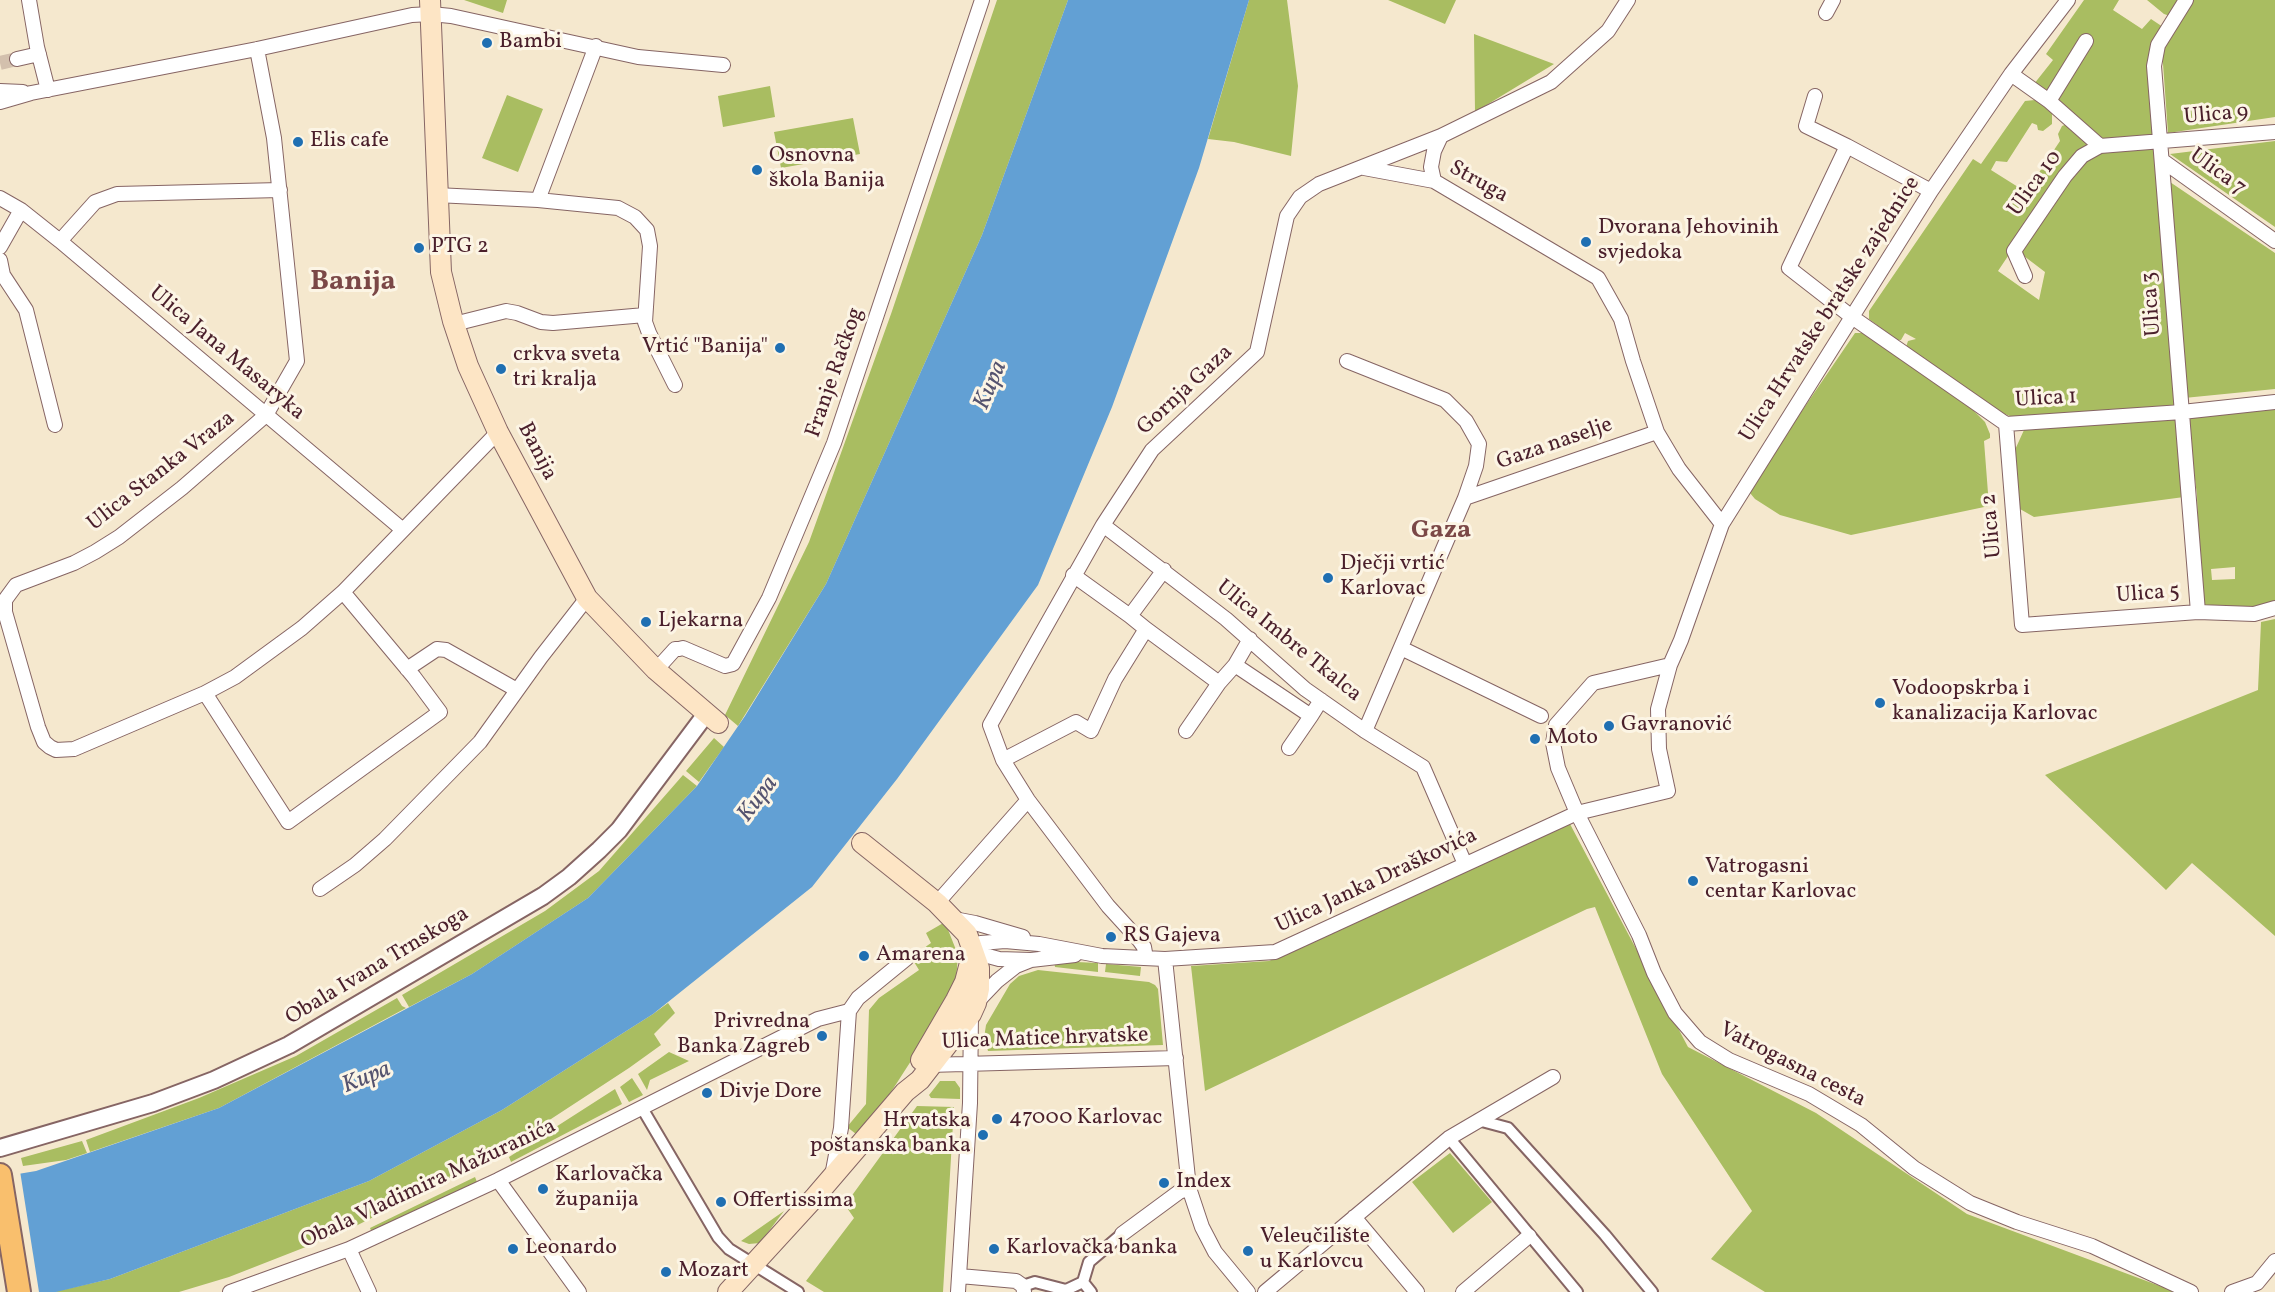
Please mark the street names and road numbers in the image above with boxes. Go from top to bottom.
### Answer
street label: Ulica 9 [2183,100,2249,132]
street label: Ulica 7 [2183,144,2251,202]
street label: Ulica 10 [2003,146,2069,222]
street label: Struga [1444,156,1512,210]
street label: Ulica Hrvatske bratske zajednice [1735,172,1927,448]
street label: Ulica 3 [2138,271,2168,337]
street label: Ulica Jana Masaryka [143,281,309,427]
street label: Franje Račkog [801,304,871,442]
street label: Gornja Gaza [1133,340,1239,442]
street label: Ulica 1 [2014,385,2078,415]
street label: Ulica Stanka Vraza [83,406,241,538]
street label: Gaza naselje [1494,413,1616,477]
street label: Banija [510,419,562,485]
street label: Ulica 2 [1977,492,2009,560]
street label: Ulica Imbre Tkalca [1210,575,1366,709]
street label: Ulica 5 [2115,580,2181,610]
street label: Ulica Janka Draškovića [1272,824,1482,940]
street label: Obala Ivana Trnskoga [282,902,474,1032]
street label: Vatrogasna cesta [1714,1018,1870,1114]
street label: Ulica Matice hrvatske [941,1023,1149,1057]
street label: Obala Vladimira Mažuranića [297,1114,561,1256]

